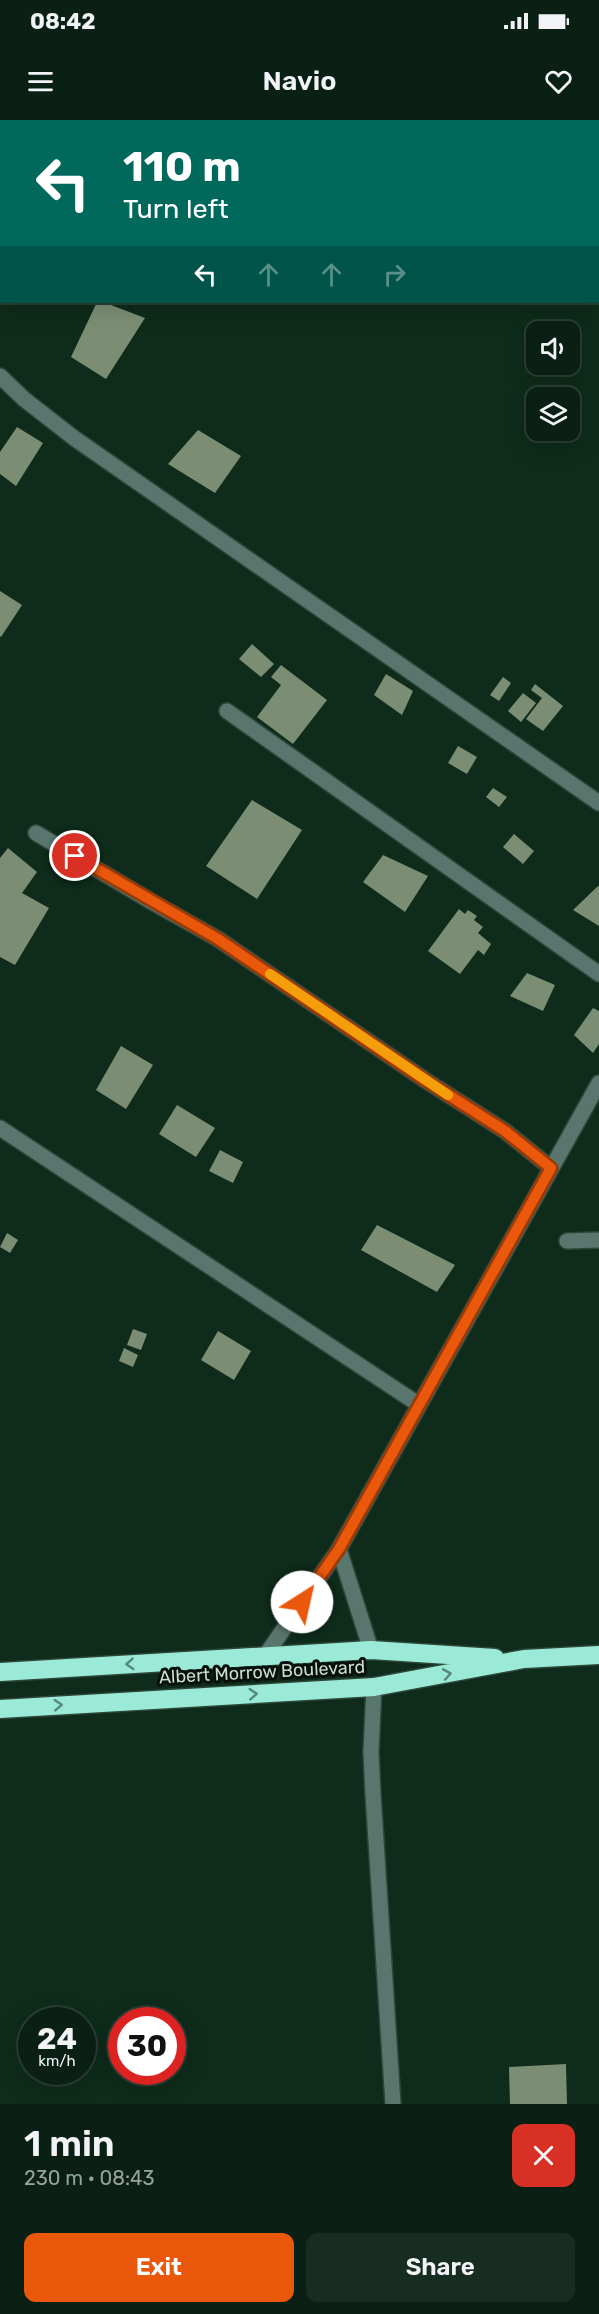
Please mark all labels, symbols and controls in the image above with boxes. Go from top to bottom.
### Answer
text: 08:42 [30,8,96,35]
icon: menu [24,65,57,98]
text: Navio [263,65,336,97]
icon: heart [542,65,575,98]
text: 110 m [123,142,241,192]
icon: left [24,144,102,222]
text: Turn left [123,193,228,225]
icon: left [189,258,222,291]
icon: ahead [252,258,285,291]
icon: ahead [315,258,348,291]
icon: right [378,258,411,291]
map controls [526,321,580,441]
button: sound [526,321,580,375]
button: layers [526,387,580,441]
pin [49,830,100,881]
icon: arrive [58,839,91,872]
position arrow [270,1570,334,1634]
street label: Albert Morrow Boulevard [158,1656,366,1688]
one-way arrow [126,1657,135,1670]
one-way arrow [442,1668,451,1680]
one-way arrow [249,1687,258,1700]
one-way arrow [54,1699,63,1712]
speed limit sign: 30 [108,2007,186,2085]
text: 24 [37,2021,77,2057]
text: km/h [38,2052,76,2070]
text: 1 min [24,2122,115,2165]
button: close [512,2124,575,2187]
text: 230 m · 08:43 [24,2166,155,2190]
button: Exit [24,2233,294,2302]
button: Share [306,2233,575,2302]

